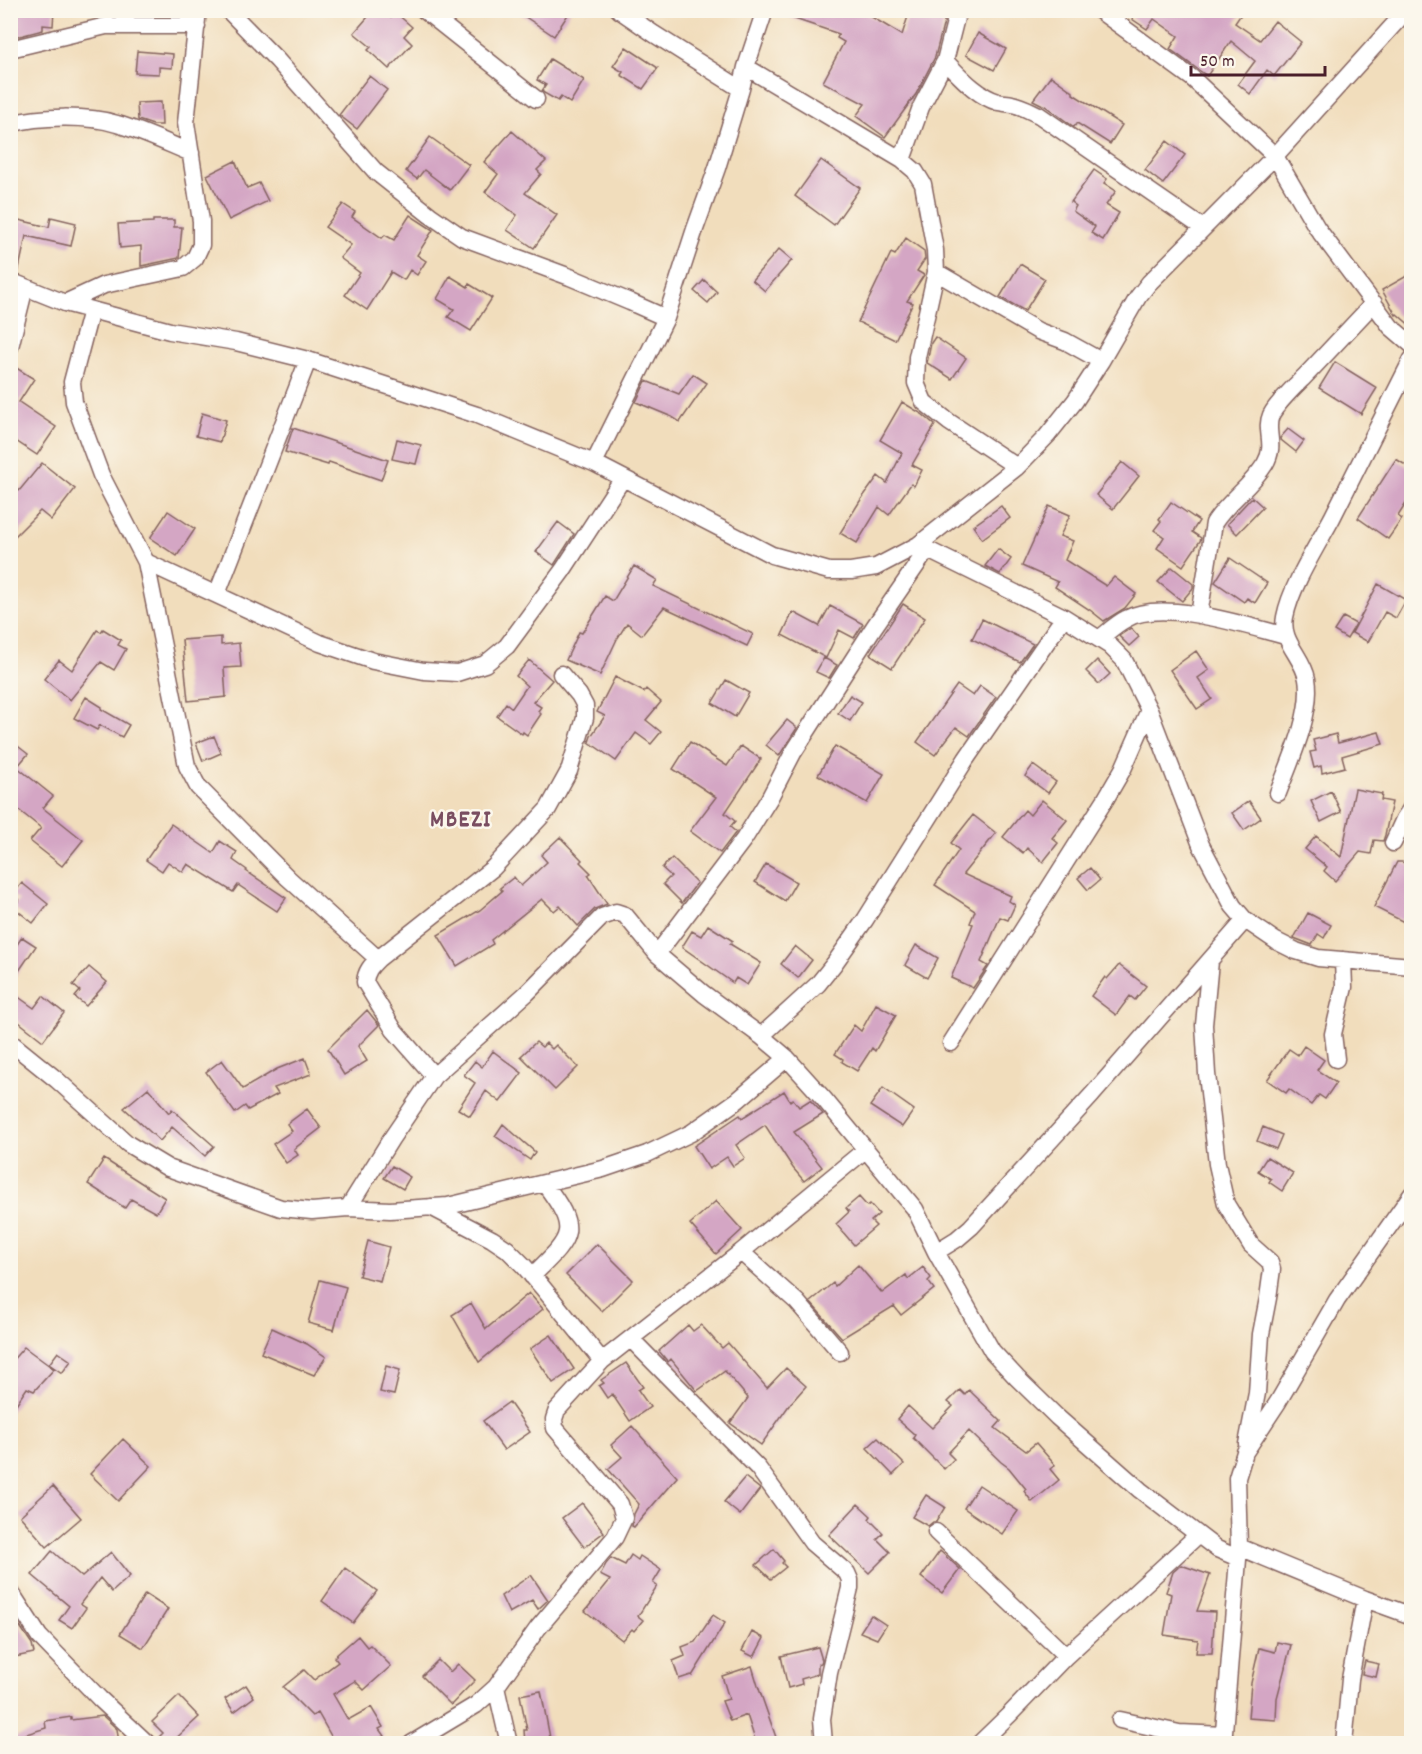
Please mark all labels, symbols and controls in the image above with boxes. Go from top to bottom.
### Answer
scale bar [1191,39,1324,77]
text: 50 m [1200,50,1235,75]
district label: MBEZI [430,804,492,838]

